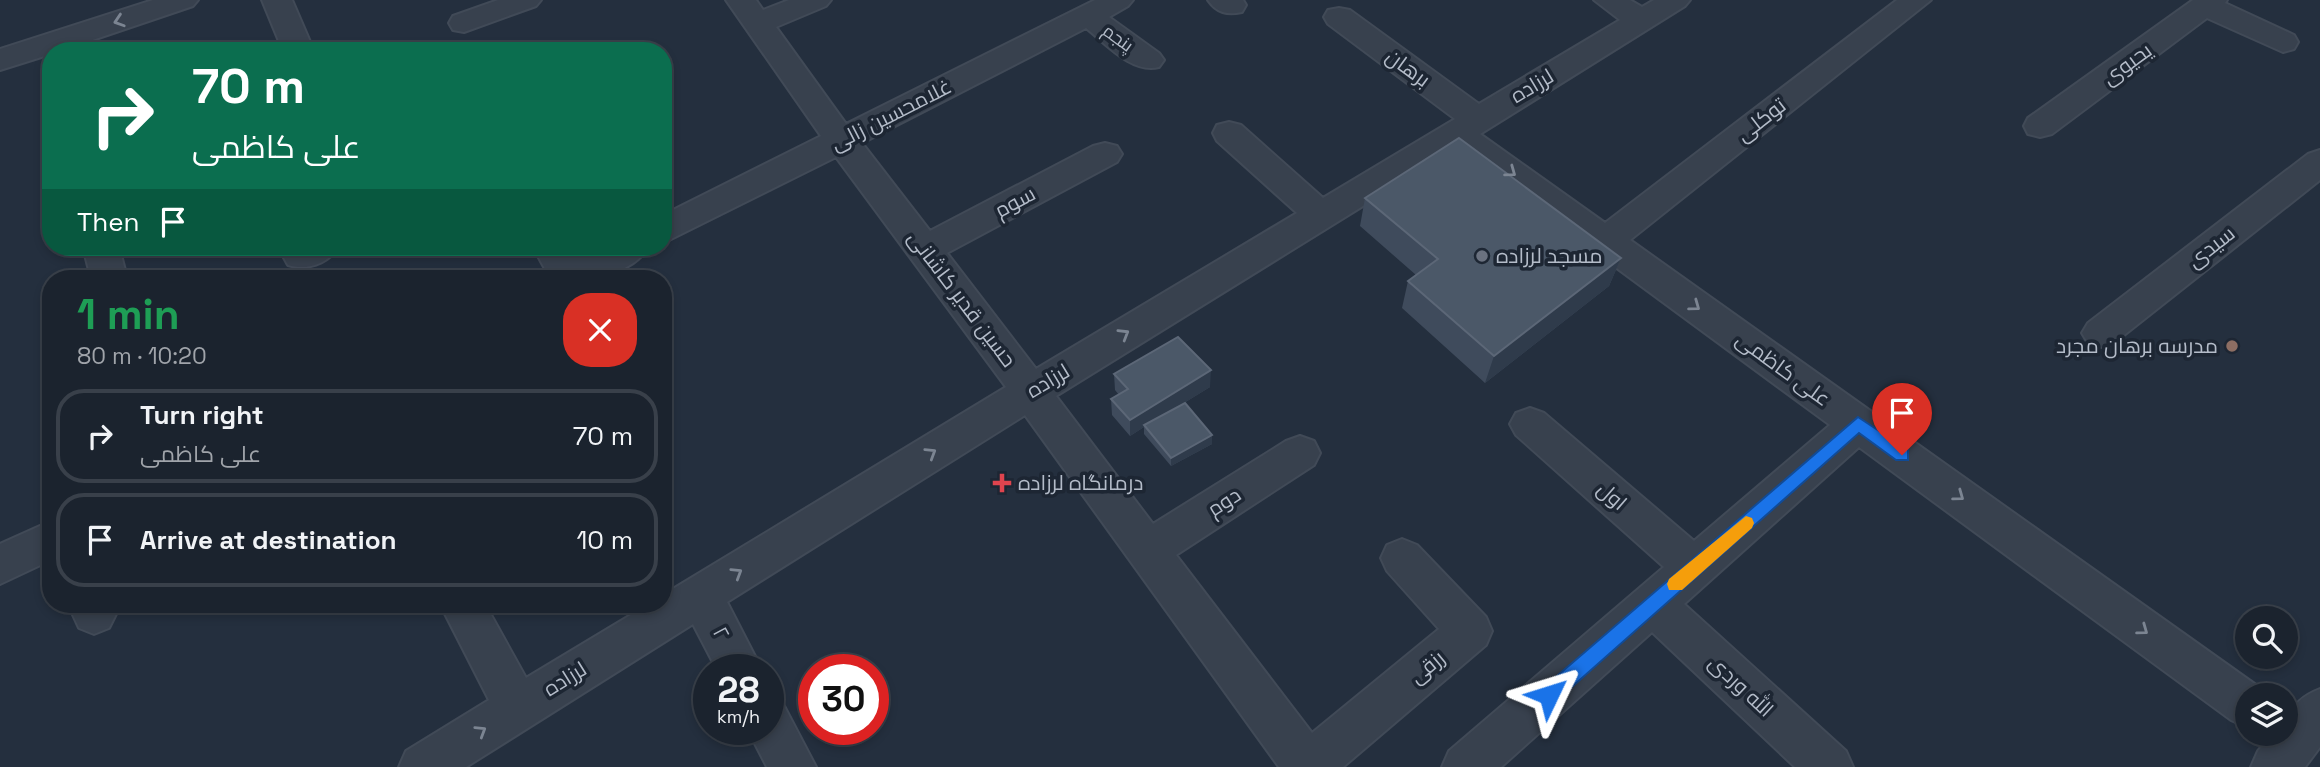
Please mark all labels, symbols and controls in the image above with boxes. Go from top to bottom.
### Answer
one-way arrow [113,13,125,27]
street label: پنجم [1098,19,1138,57]
street label: یحیوی [2096,36,2157,91]
street label: برهان [1381,42,1436,93]
text: 70 m [192,55,305,117]
street label: لرزاده [1505,62,1558,109]
icon: right [77,70,168,161]
street label: غلامحسین زالی [826,72,956,157]
street label: توکلی [1730,92,1791,147]
text: علی کاظمی [192,127,360,167]
one-way arrow [1503,164,1516,177]
street label: سوم [990,180,1040,224]
icon: arrive [154,203,192,241]
text: Then [77,205,140,239]
street label: سیدی [2181,219,2240,274]
street label: حسین قدیر کاشانی [902,225,1023,372]
place label: مسجد لرزاده [1496,242,1603,269]
marker: مسجد لرزاده [1474,248,1490,264]
text: 1 min [77,288,180,341]
button: close [563,293,637,367]
one-way arrow [1687,298,1700,310]
street label: علی کاظمی [1731,325,1836,412]
one-way arrow [1117,330,1130,343]
place label: مدرسه برهان مجرد [2056,332,2218,359]
marker: مدرسه برهان مجرد [2224,338,2240,354]
text: 80 m · 10:20 [77,341,207,371]
street label: لرزاده [1021,357,1074,404]
pin [1872,383,1932,455]
icon: arrive [1883,394,1921,432]
text: Turn right [140,398,264,432]
icon: right [81,417,119,455]
text: 70 m [573,419,633,453]
text: علی کاظمی [140,439,261,469]
one-way arrow [923,449,936,462]
place label: درمانگاه لرزاده [1018,469,1143,496]
marker: درمانگاه لرزاده [992,473,1012,493]
street label: اول [1592,475,1633,516]
street label: دوم [1202,481,1246,523]
one-way arrow [1951,488,1964,501]
icon: arrive [81,521,119,559]
text: Arrive at destination [140,523,397,557]
text: 10 m [576,523,633,557]
one-way arrow [730,569,743,582]
map controls [2235,606,2298,746]
button: search [2235,606,2298,669]
street label: ۲ [707,622,736,644]
one-way arrow [2135,622,2148,634]
street label: رزقی [1403,644,1450,689]
street label: الله وردی [1703,649,1779,722]
speed limit sign: 30 [798,654,889,745]
street label: لرزاده [538,655,591,702]
position arrow [1512,658,1586,732]
text: 28 [718,668,759,712]
button: layers [2235,683,2298,746]
text: km/h [717,705,760,728]
one-way arrow [473,727,486,740]

